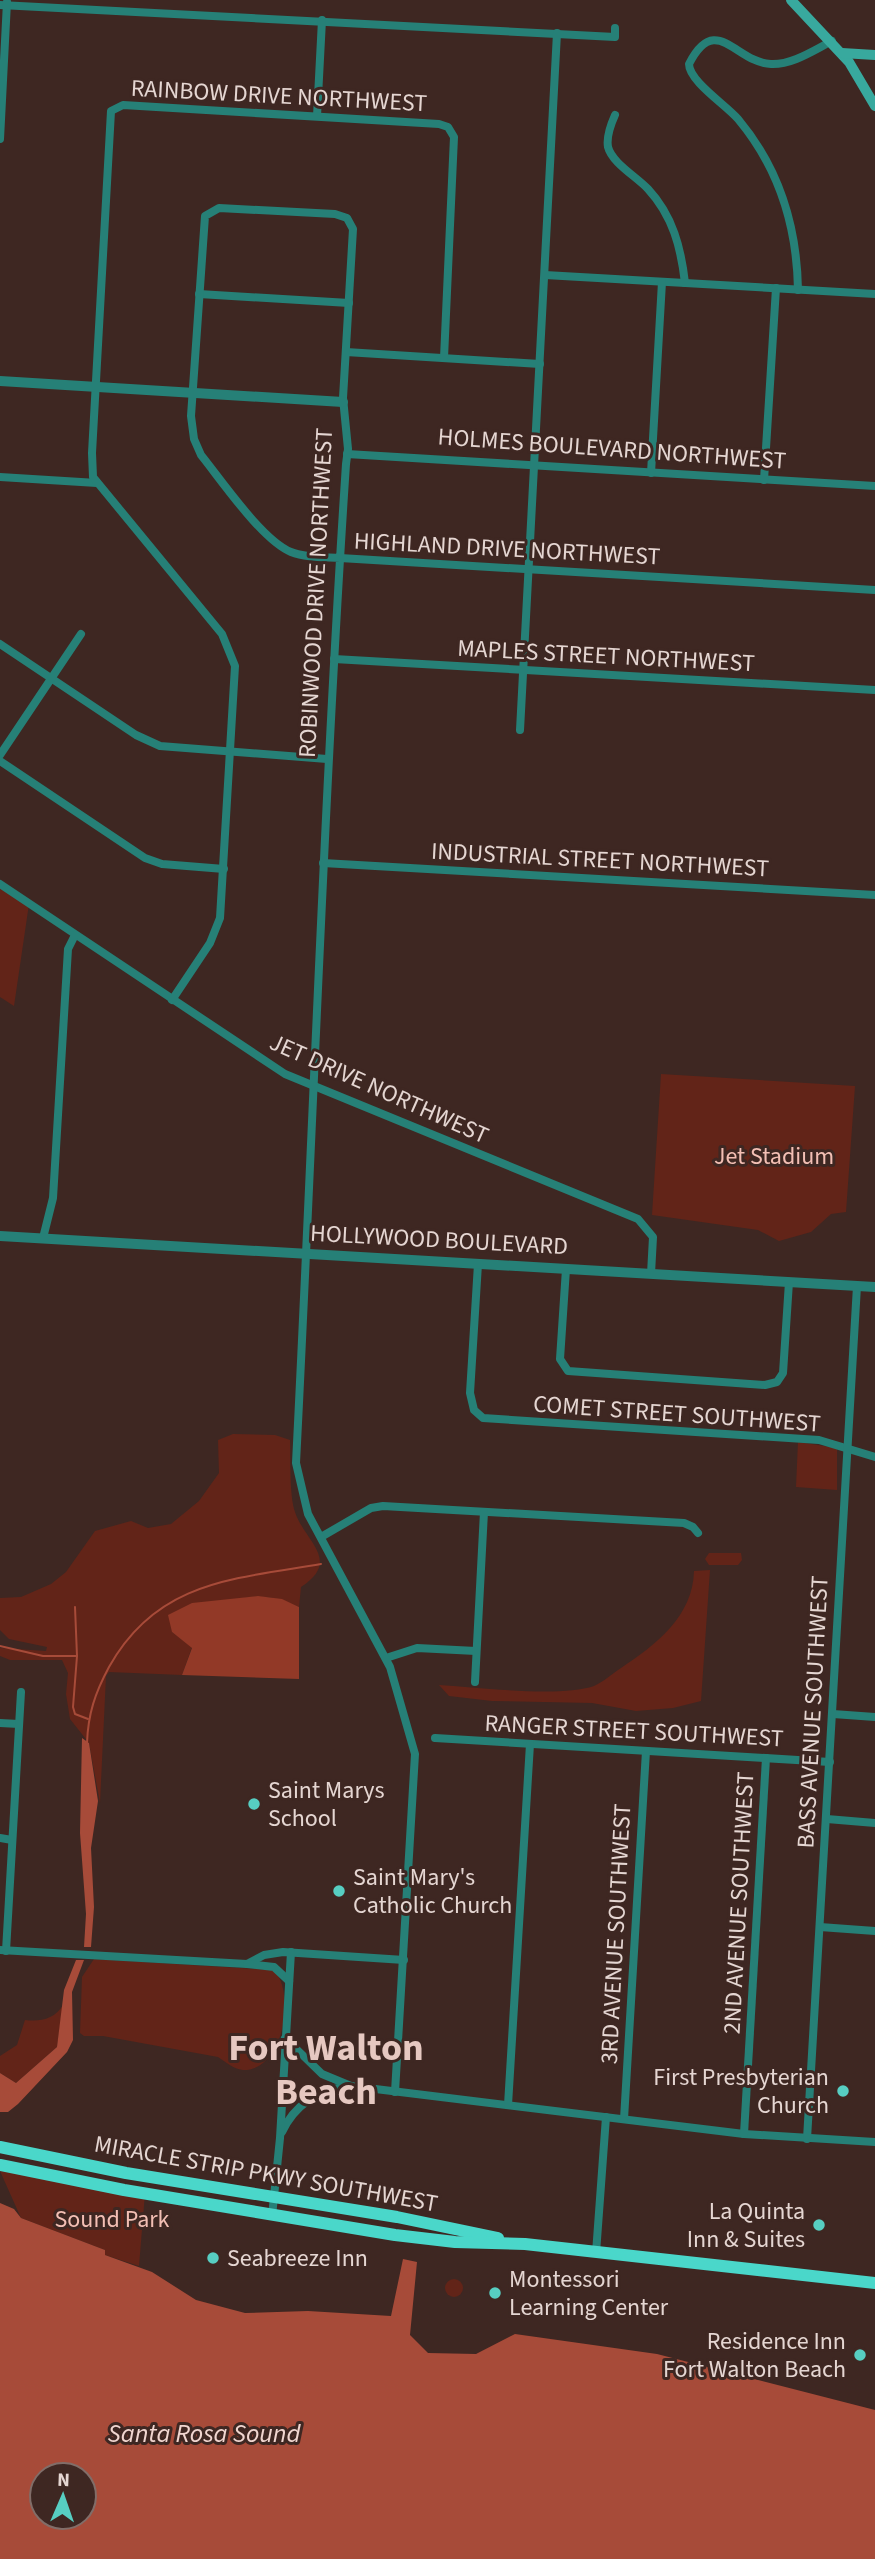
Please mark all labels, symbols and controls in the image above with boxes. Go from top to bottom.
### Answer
street label: RAINBOW DRIVE NORTHWEST [130,71,428,121]
street label: HOLMES BOULEVARD NORTHWEST [437,419,787,479]
street label: ROBINWOOD DRIVE NORTHWEST [290,427,342,759]
street label: HIGHLAND DRIVE NORTHWEST [353,523,661,575]
street label: MAPLES STREET NORTHWEST [456,631,756,681]
street label: INDUSTRIAL STREET NORTHWEST [430,834,770,886]
street label: JET DRIVE NORTHWEST [264,1025,494,1153]
park label: Jet Stadium [714,1139,834,1174]
street label: HOLLYWOOD BOULEVARD [309,1216,569,1264]
street label: COMET STREET SOUTHWEST [532,1386,822,1442]
street label: BASS AVENUE SOUTHWEST [788,1575,838,1849]
street label: RANGER STREET SOUTHWEST [484,1706,785,1756]
street label: 2ND AVENUE SOUTHWEST [715,1771,763,2035]
place label: Saint Marys School [268,1773,385,1836]
marker: Saint Marys School [246,1796,262,1812]
street label: 3RD AVENUE SOUTHWEST [592,1803,640,2065]
place label: Saint Mary's Catholic Church [353,1860,512,1923]
marker: Saint Mary's Catholic Church [331,1883,347,1899]
district label: Fort Walton Beach [228,2021,424,2119]
place label: First Presbyterian Church [653,2060,829,2123]
marker: First Presbyterian Church [835,2083,851,2099]
street label: MIRACLE STRIP PKWY SOUTHWEST [91,2127,441,2221]
place label: La Quinta Inn & Suites [687,2194,805,2257]
park label: Sound Park [55,2202,170,2237]
marker: La Quinta Inn & Suites [811,2217,827,2233]
place label: Seabreeze Inn [227,2241,368,2276]
marker: Seabreeze Inn [205,2250,221,2266]
place label: Montessori Learning Center [509,2262,669,2325]
marker: Montessori Learning Center [487,2285,503,2301]
place label: Residence Inn Fort Walton Beach [663,2324,846,2387]
marker: Residence Inn Fort Walton Beach [852,2347,868,2363]
water label: Santa Rosa Sound [108,2415,301,2452]
north arrow [28,2461,98,2531]
text: N [57,2467,70,2494]

